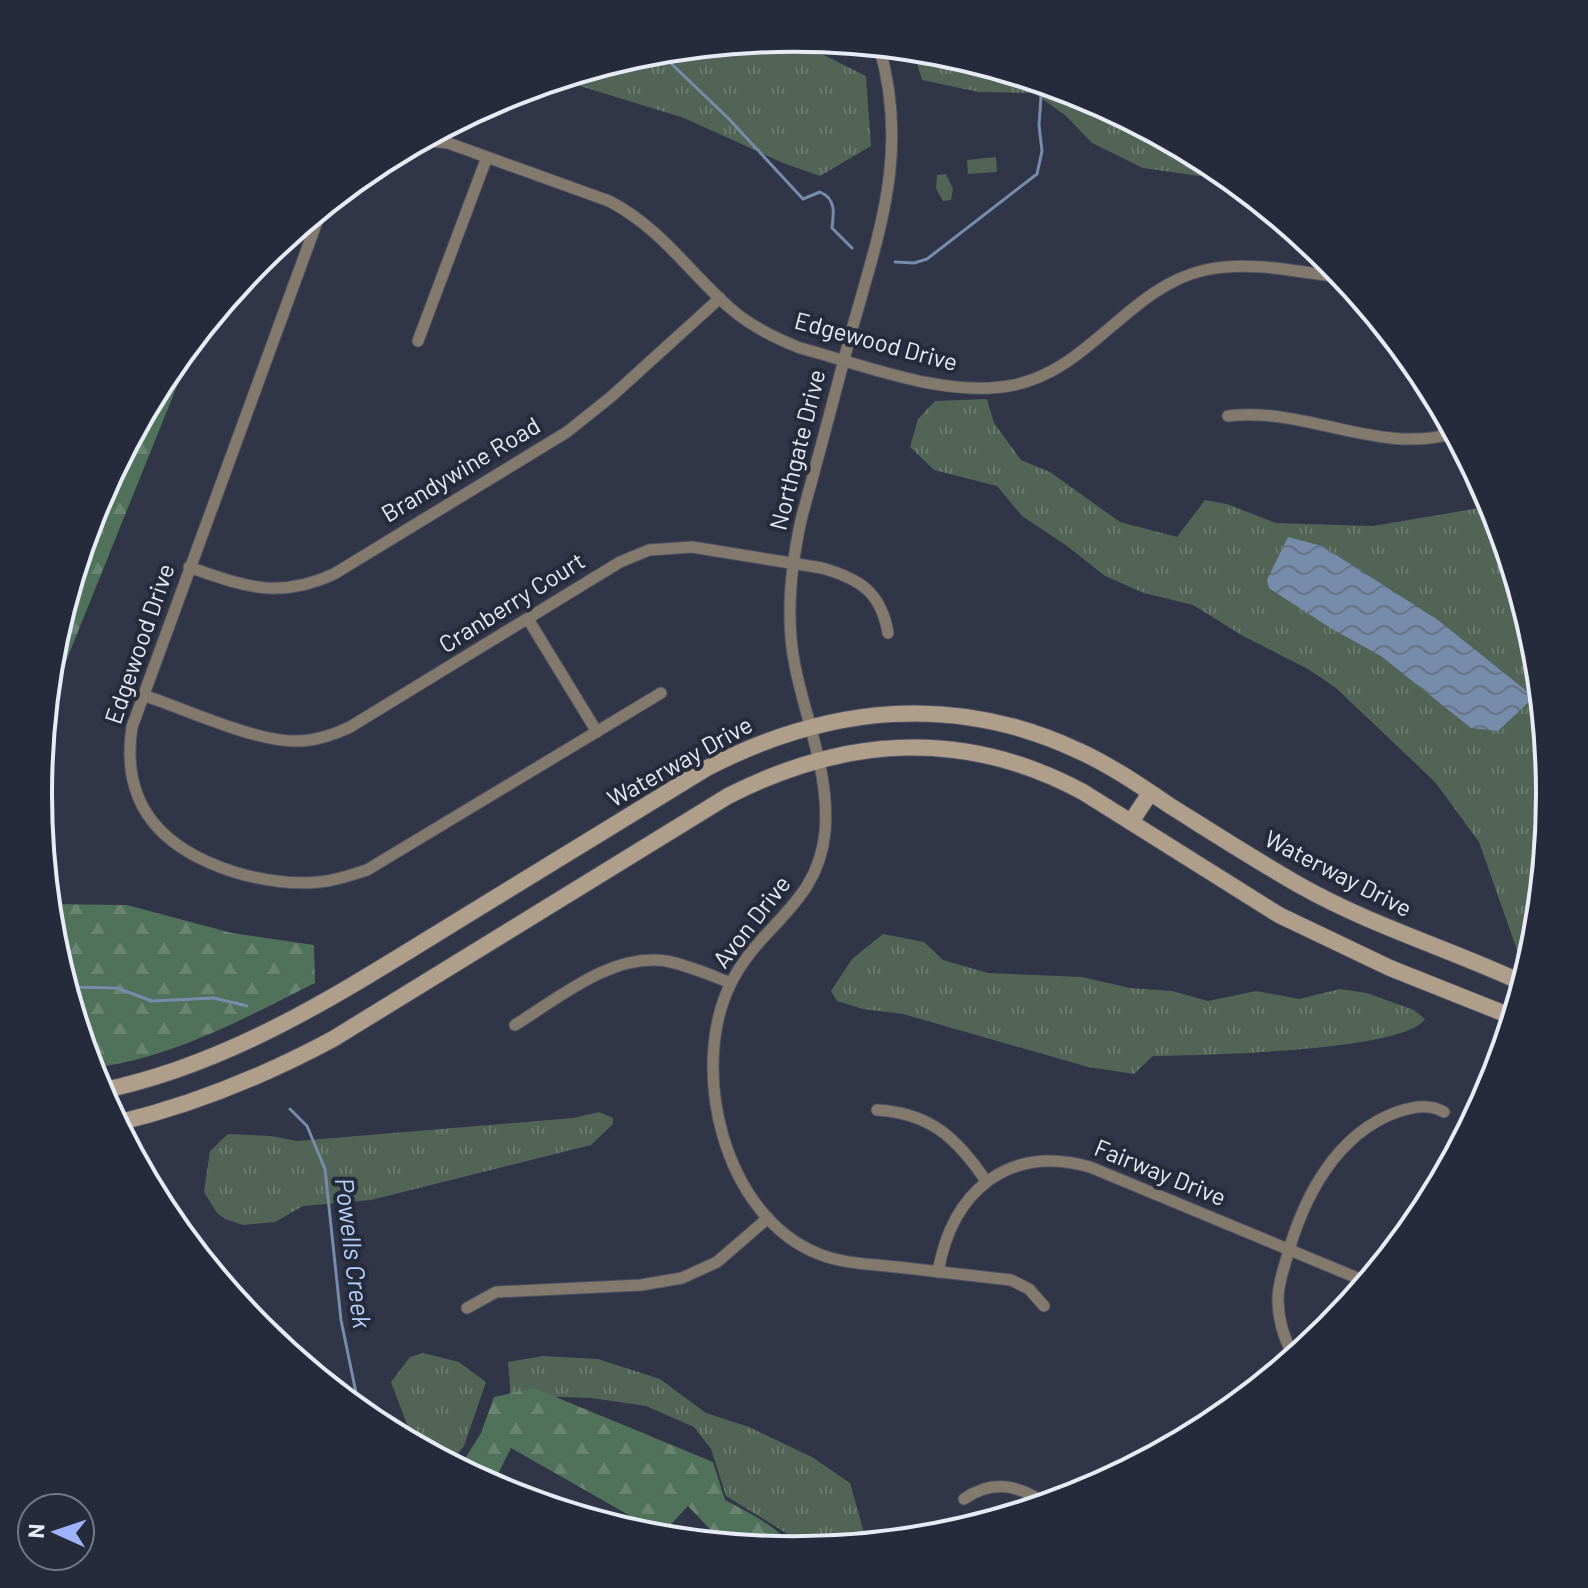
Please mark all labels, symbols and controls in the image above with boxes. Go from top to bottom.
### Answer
street label: Edgewood Drive [792,305,961,376]
street label: Northgate Drive [763,366,831,533]
street label: Brandywine Road [376,410,545,527]
street label: Cranberry Court [433,545,589,658]
street label: Edgewood Drive [98,560,180,727]
street label: Waterway Drive [602,709,757,812]
street label: Waterway Drive [1260,823,1417,922]
street label: Avon Drive [706,869,796,973]
street label: Fairway Drive [1091,1132,1231,1211]
water label: Powells Creek [330,1176,379,1330]
north arrow [16,1492,96,1572]
text: N [22,1523,48,1539]

